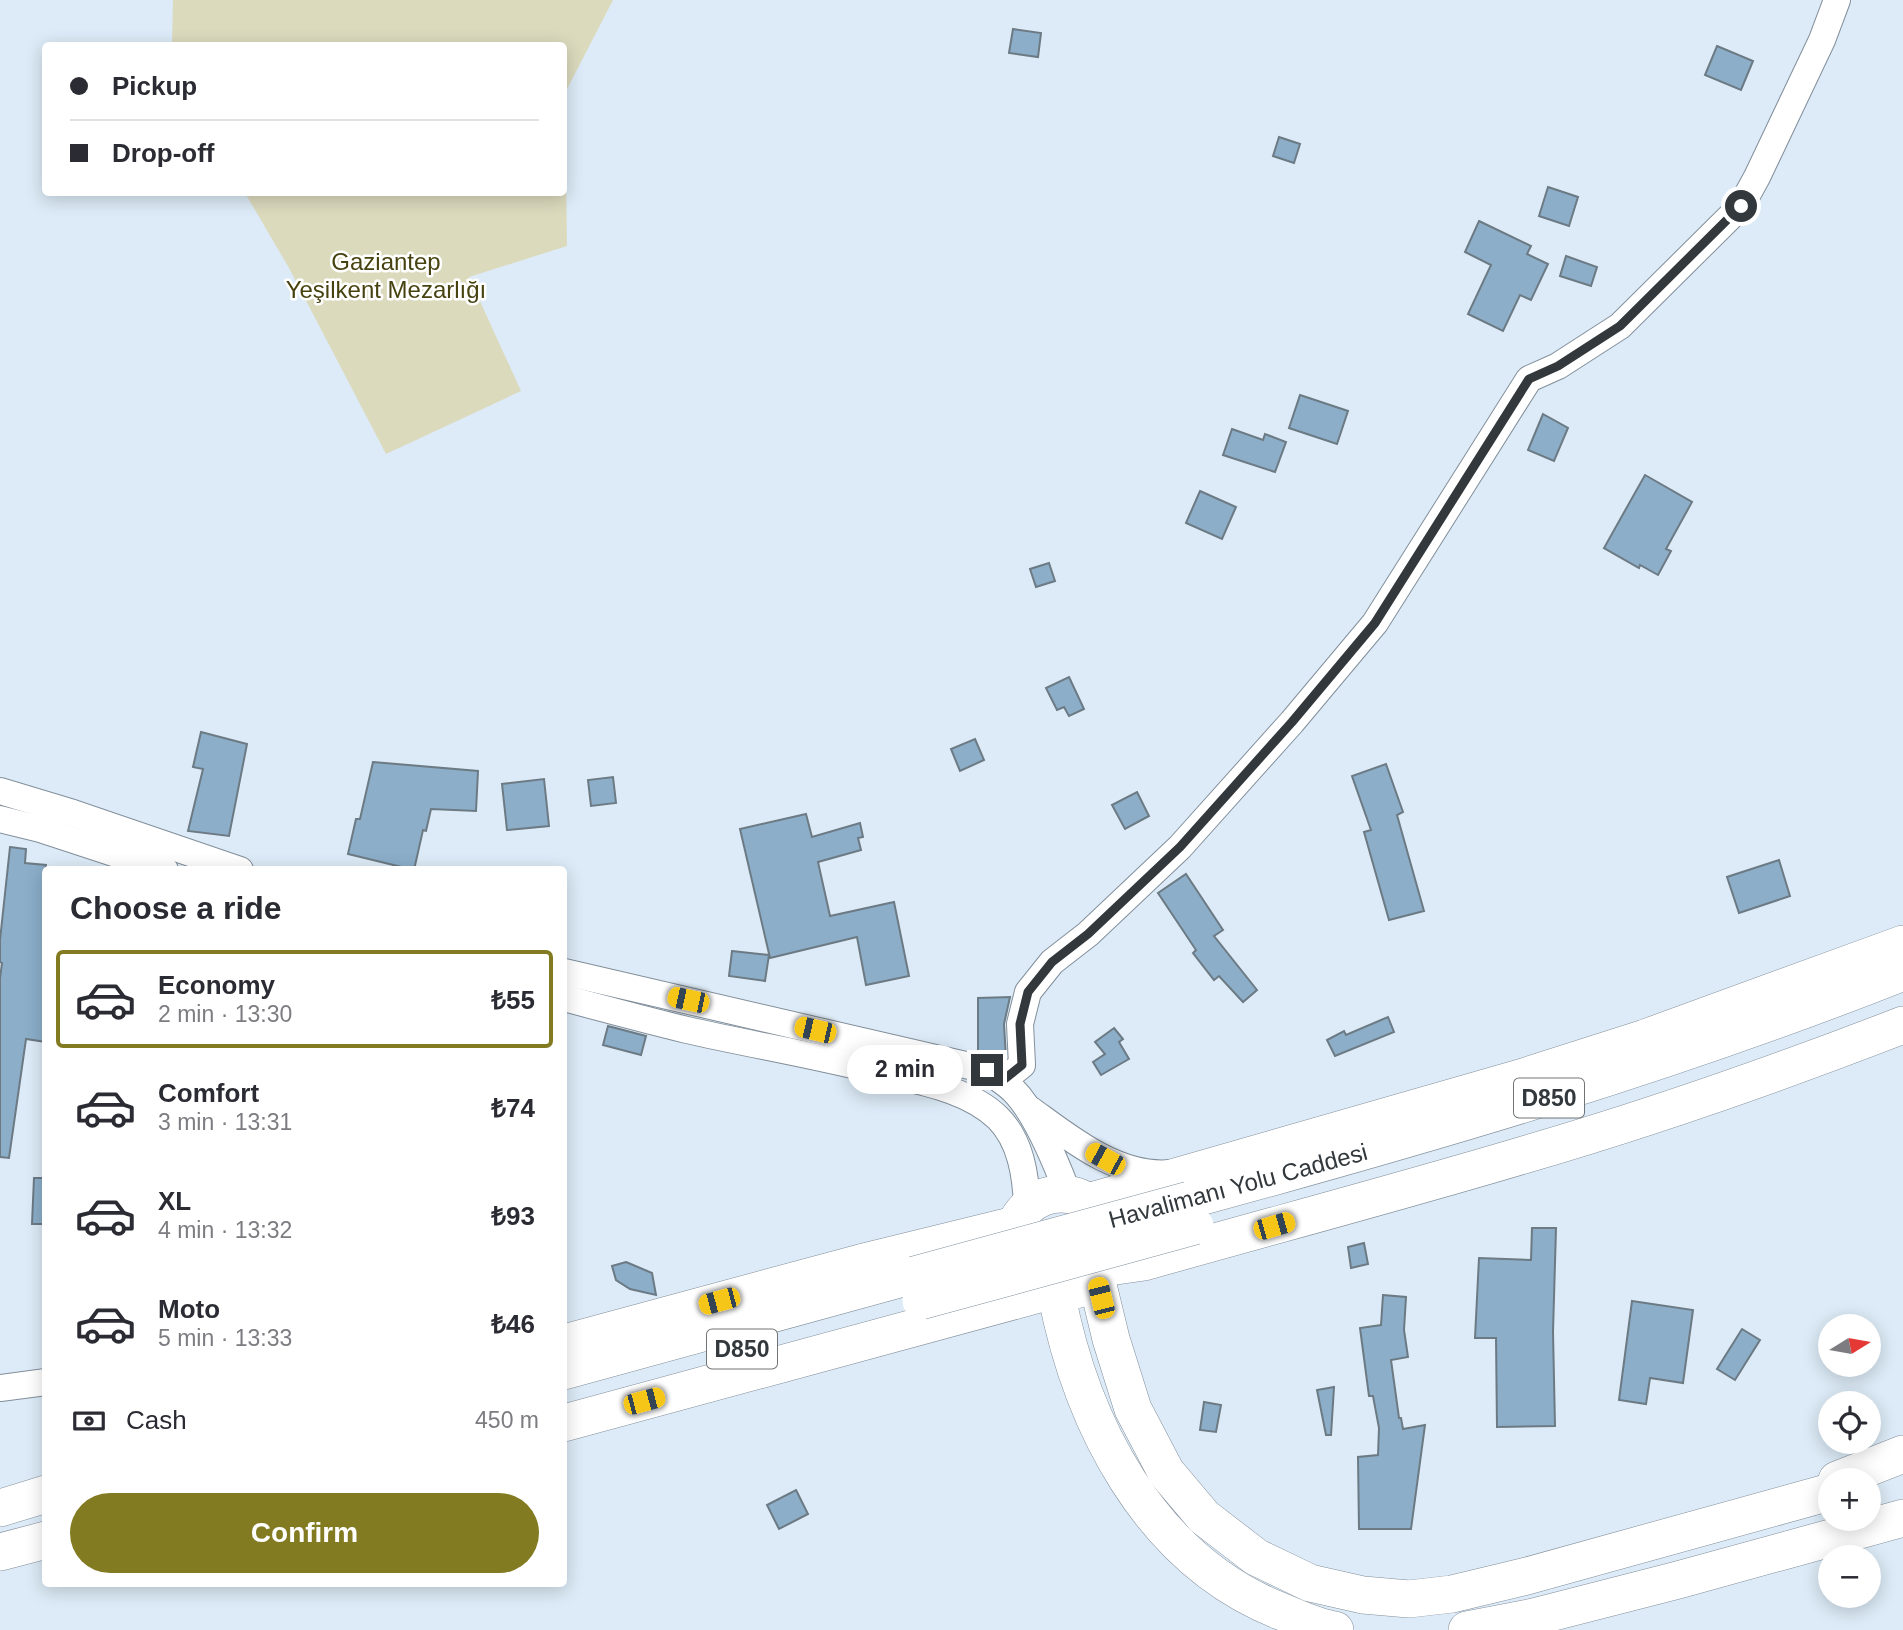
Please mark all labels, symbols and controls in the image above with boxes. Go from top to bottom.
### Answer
text: Pickup [112,71,197,101]
text: Drop-off [112,138,215,168]
route start [1725,190,1757,222]
park label: Gaziantep Yeşilkent Mezarlığı [286,248,486,303]
text: Choose a ride [70,890,282,926]
icon: car [74,968,137,1031]
text: Economy [158,970,275,1000]
text: ₺55 [491,985,535,1015]
car [666,985,711,1015]
text: 2 min · 13:30 [158,1001,292,1027]
car [793,1015,838,1045]
callout: 2 min [847,1046,962,1094]
route end [971,1054,1003,1086]
text: 2 min [875,1056,935,1082]
icon: car [74,1076,137,1139]
text: Comfort [158,1078,259,1108]
road number: D850 [1514,1078,1584,1118]
text: ₺74 [491,1093,535,1123]
text: 3 min · 13:31 [158,1109,292,1135]
street label: Havalimanı Yolu Caddesi [1106,1138,1370,1233]
car [1082,1140,1129,1178]
icon: car [74,1184,137,1247]
text: XL [158,1186,191,1216]
text: ₺93 [491,1201,535,1231]
car [1251,1210,1298,1242]
text: 4 min · 13:32 [158,1217,292,1243]
car [1086,1275,1117,1321]
car [696,1285,743,1317]
icon: car [74,1292,137,1355]
text: Moto [158,1294,220,1324]
text: ₺46 [491,1309,535,1339]
north arrow [1818,1314,1881,1377]
map controls [1818,1314,1881,1608]
text: 5 min · 13:33 [158,1325,292,1351]
road number: D850 [707,1330,777,1368]
car [621,1385,668,1417]
button: locate [1818,1391,1881,1454]
icon: cash [70,1402,108,1440]
text: Cash [126,1405,187,1435]
text: 450 m [475,1407,539,1433]
button: + [1818,1468,1881,1531]
button: Confirm [70,1493,539,1573]
button: − [1818,1545,1881,1608]

